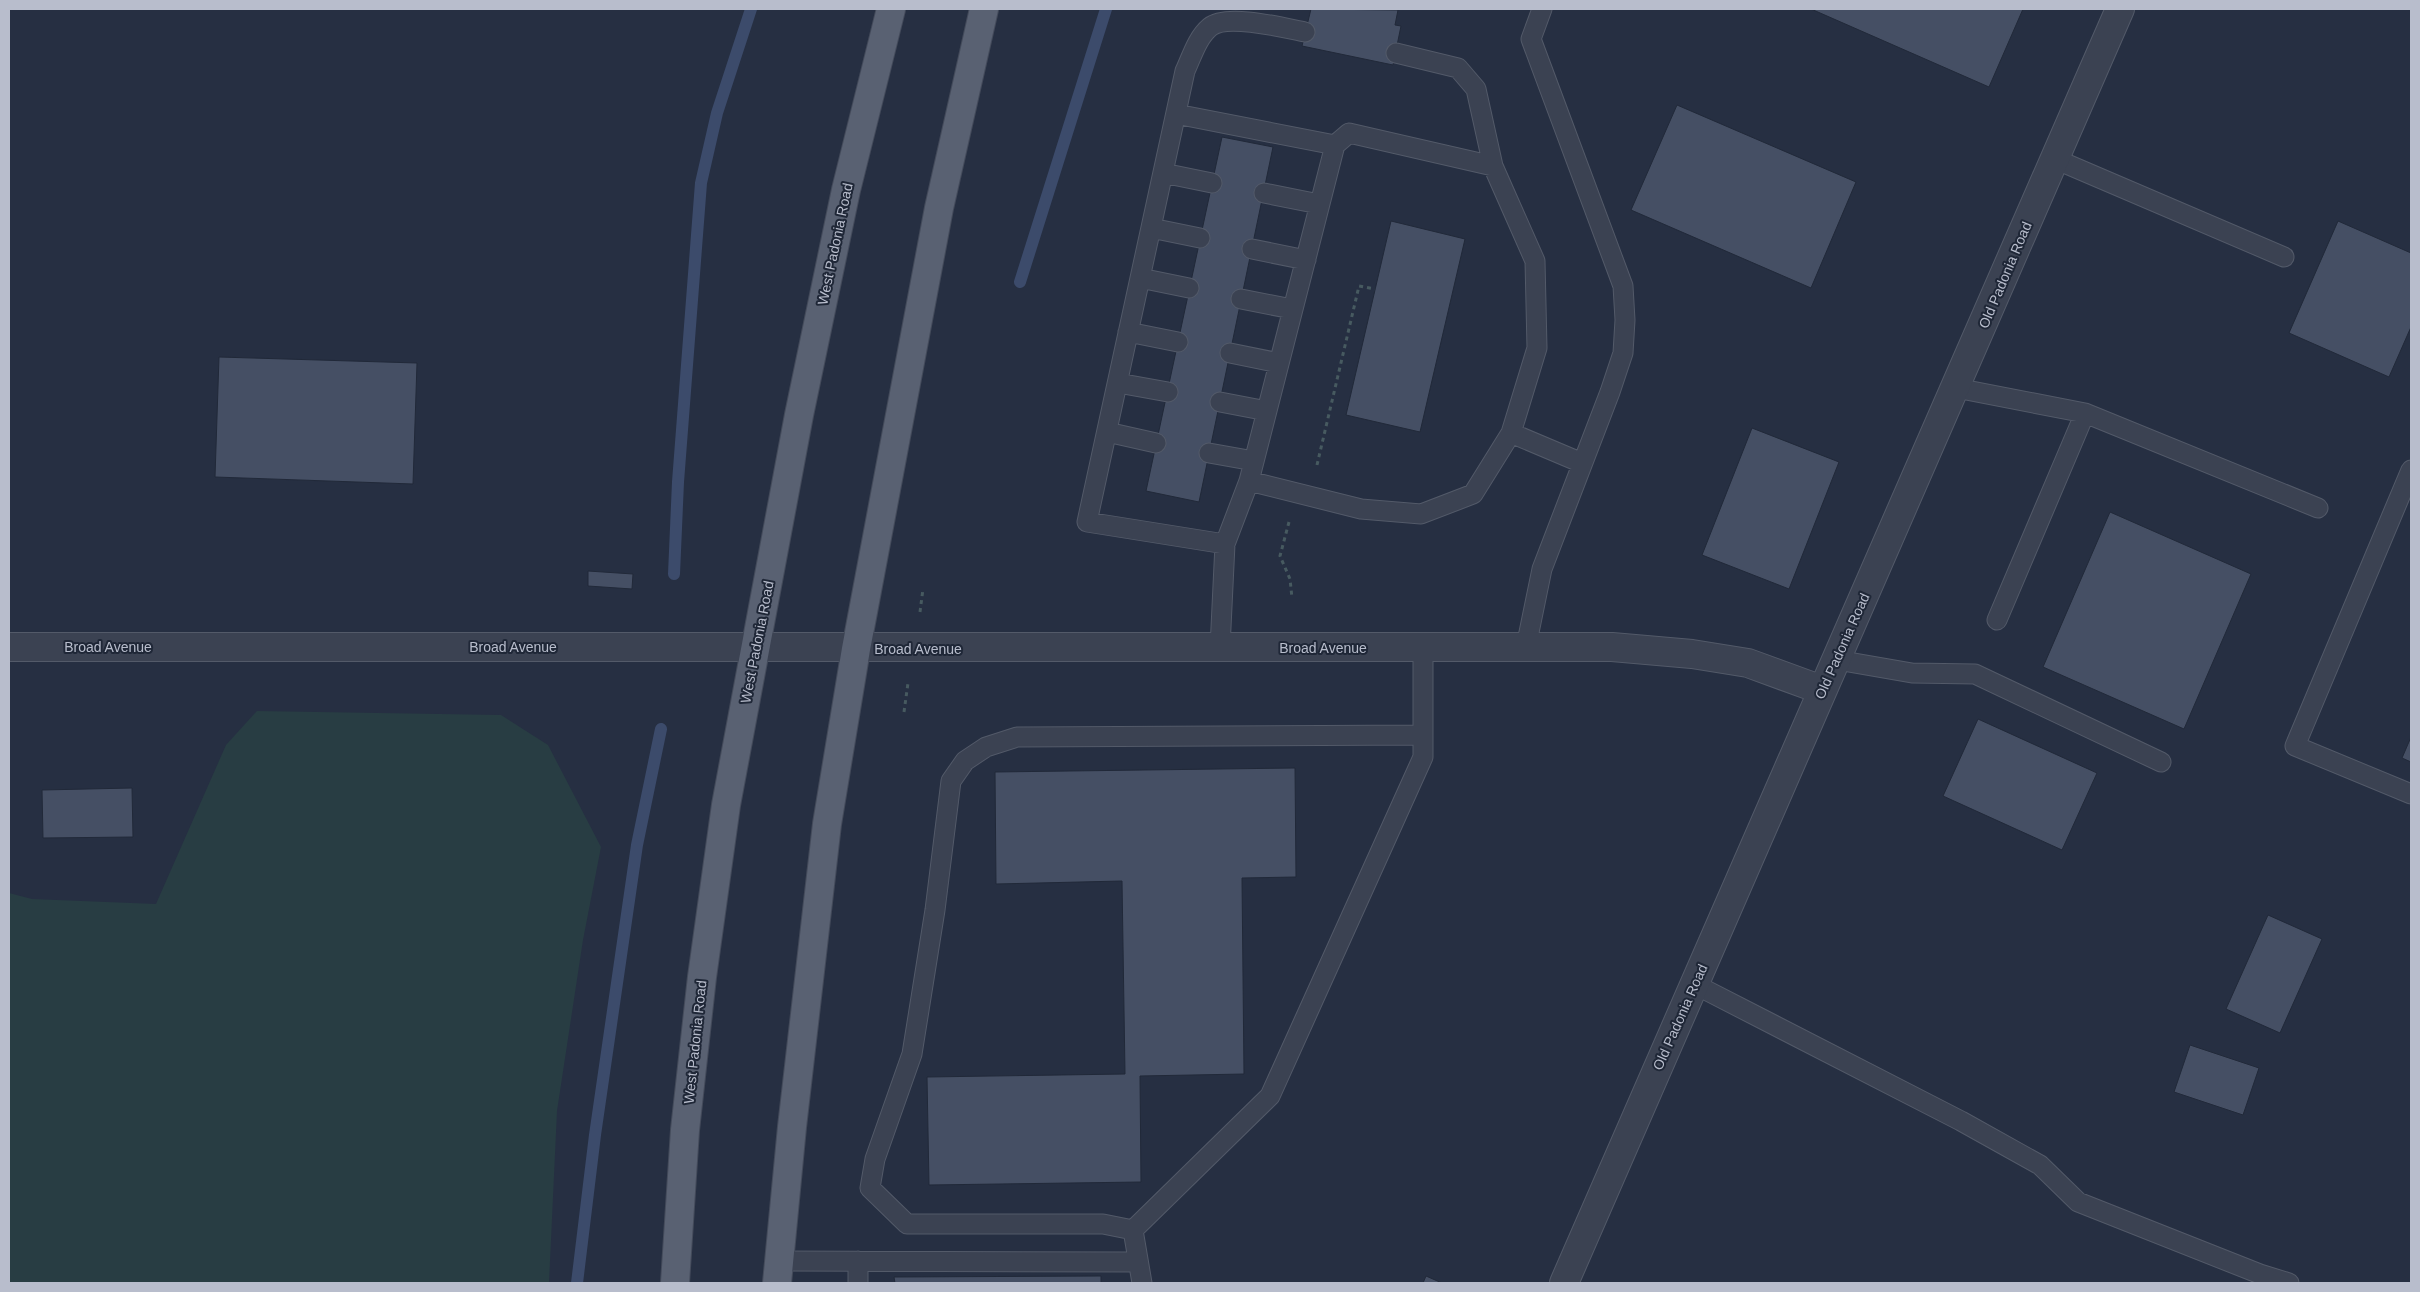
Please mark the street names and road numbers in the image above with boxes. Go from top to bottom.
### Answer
street label: West Padonia Road [814,182,856,306]
street label: Old Padonia Road [1975,219,2035,331]
street label: West Padonia Road [737,579,777,705]
street label: Old Padonia Road [1811,590,1873,702]
street label: Broad Avenue [64,639,152,655]
street label: Broad Avenue [469,639,557,655]
street label: Broad Avenue [1279,640,1367,656]
street label: Broad Avenue [874,641,962,657]
street label: Old Padonia Road [1649,961,1711,1073]
street label: West Padonia Road [681,979,709,1105]

